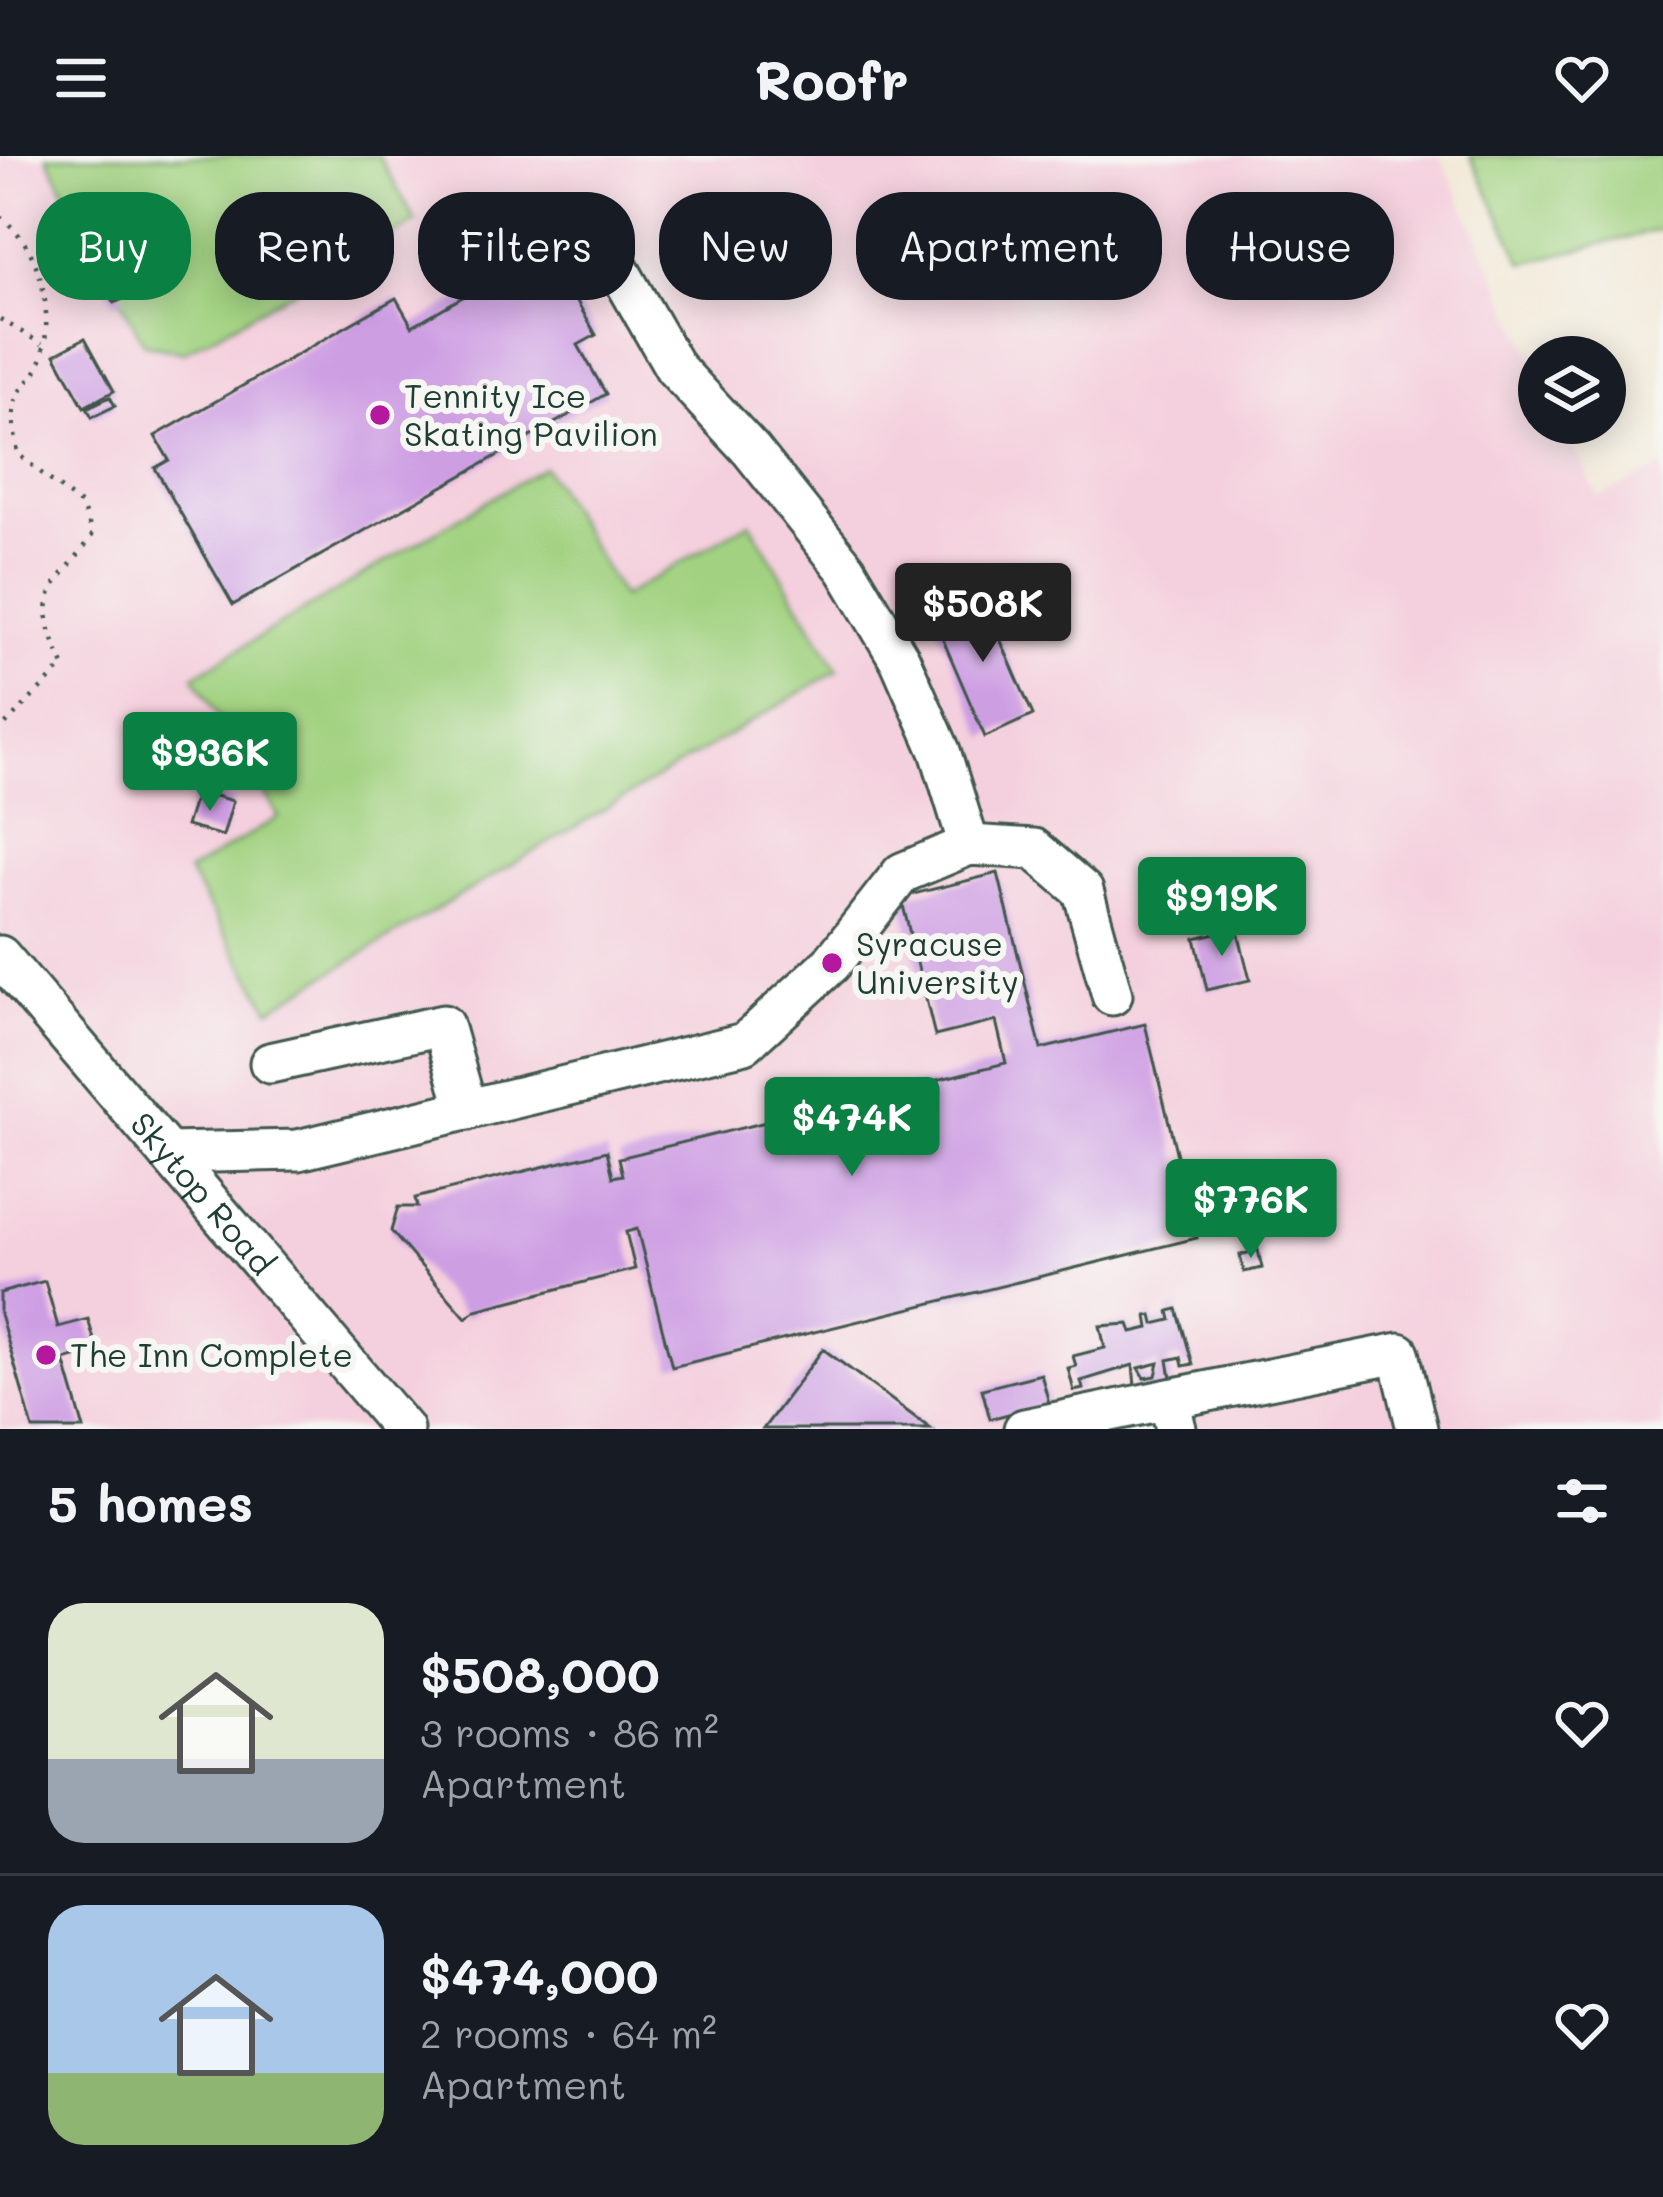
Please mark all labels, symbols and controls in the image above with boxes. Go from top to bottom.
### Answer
text: Roofr [754,43,909,114]
icon: menu [48,45,114,111]
icon: heart [1549,45,1615,111]
chip: Buy [36,192,191,300]
chip: Rent [215,192,394,300]
chip: Filters [418,192,635,300]
chip: New [659,192,832,300]
chip: Apartment [856,192,1162,300]
chip: House [1186,192,1394,300]
map controls [1518,336,1626,444]
button: layers [1518,336,1626,444]
place label: Tennity Ice Skating Pavilion [404,373,658,454]
marker: Tennity Ice Skating Pavilion [367,402,393,428]
pin: $508K [899,563,1067,665]
text: $508K [922,576,1044,627]
pin: $936K [126,712,294,814]
text: $936K [150,725,270,776]
pin: $919K [1138,857,1306,959]
text: $919K [1165,870,1279,921]
place label: Syracuse University [856,921,1019,1003]
marker: Syracuse University [819,950,845,976]
pin: $474K [768,1077,936,1179]
text: $474K [792,1090,912,1141]
street label: Skytop Road [122,1102,285,1283]
pin: $776K [1167,1159,1335,1261]
text: $776K [1193,1172,1309,1223]
place label: The Inn Complete [70,1332,353,1375]
marker: The Inn Complete [33,1342,59,1368]
text: 5 homes [48,1468,253,1535]
icon: filters [1549,1468,1615,1534]
text: $508,000 [420,1639,660,1706]
icon: home [144,1651,288,1795]
icon: heart [1549,1690,1615,1756]
text: 3 rooms · 86 m² [420,1706,719,1757]
text: Apartment [420,1757,626,1808]
text: $474,000 [420,1940,659,2007]
icon: home [144,1953,288,2097]
icon: heart [1549,1992,1615,2058]
text: 2 rooms · 64 m² [420,2007,717,2058]
text: Apartment [420,2058,626,2109]

